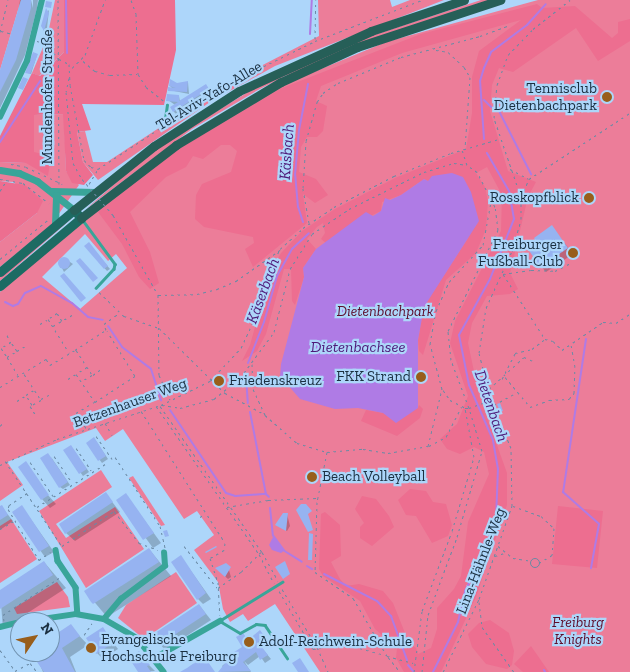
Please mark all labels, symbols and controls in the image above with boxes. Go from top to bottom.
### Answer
street label: Mundenhofer Straße [39,29,57,165]
street label: Tel-Aviv-Yafo-Allee [153,57,265,135]
place label: Tennisclub Dietenbachpark [494,79,597,114]
marker: Tennisclub Dietenbachpark [601,91,613,103]
water label: Käsbach [275,124,299,180]
place label: Rosskopfblick [490,189,579,207]
marker: Rosskopfblick [583,192,595,204]
place label: Freiburger Fußball-Club [478,235,563,270]
marker: Freiburger Fußball-Club [567,247,579,259]
water label: Käserbach [242,256,284,326]
park label: Dietenbachpark [337,303,433,321]
water label: Dietenbachsee [311,337,405,357]
place label: FKK Strand [336,368,411,386]
water label: Dietenbach [470,368,512,444]
marker: FKK Strand [415,371,427,383]
place label: Friedenskreuz [229,372,322,390]
street label: Betzenhauser Weg [70,374,190,432]
marker: Friedenskreuz [213,375,225,387]
place label: Beach Volleyball [322,468,426,486]
marker: Beach Volleyball [306,471,318,483]
street label: Lina-Hähnle-Weg [452,505,510,617]
north arrow [10,612,60,662]
park label: Freiburg Knights [552,613,604,648]
text: N [37,620,57,638]
place label: Evangelische Hochschule Freiburg [101,630,237,665]
place label: Adolf-Reichwein-Schule [259,633,412,651]
marker: Adolf-Reichwein-Schule [243,636,255,648]
marker: Evangelische Hochschule Freiburg [85,642,97,654]

